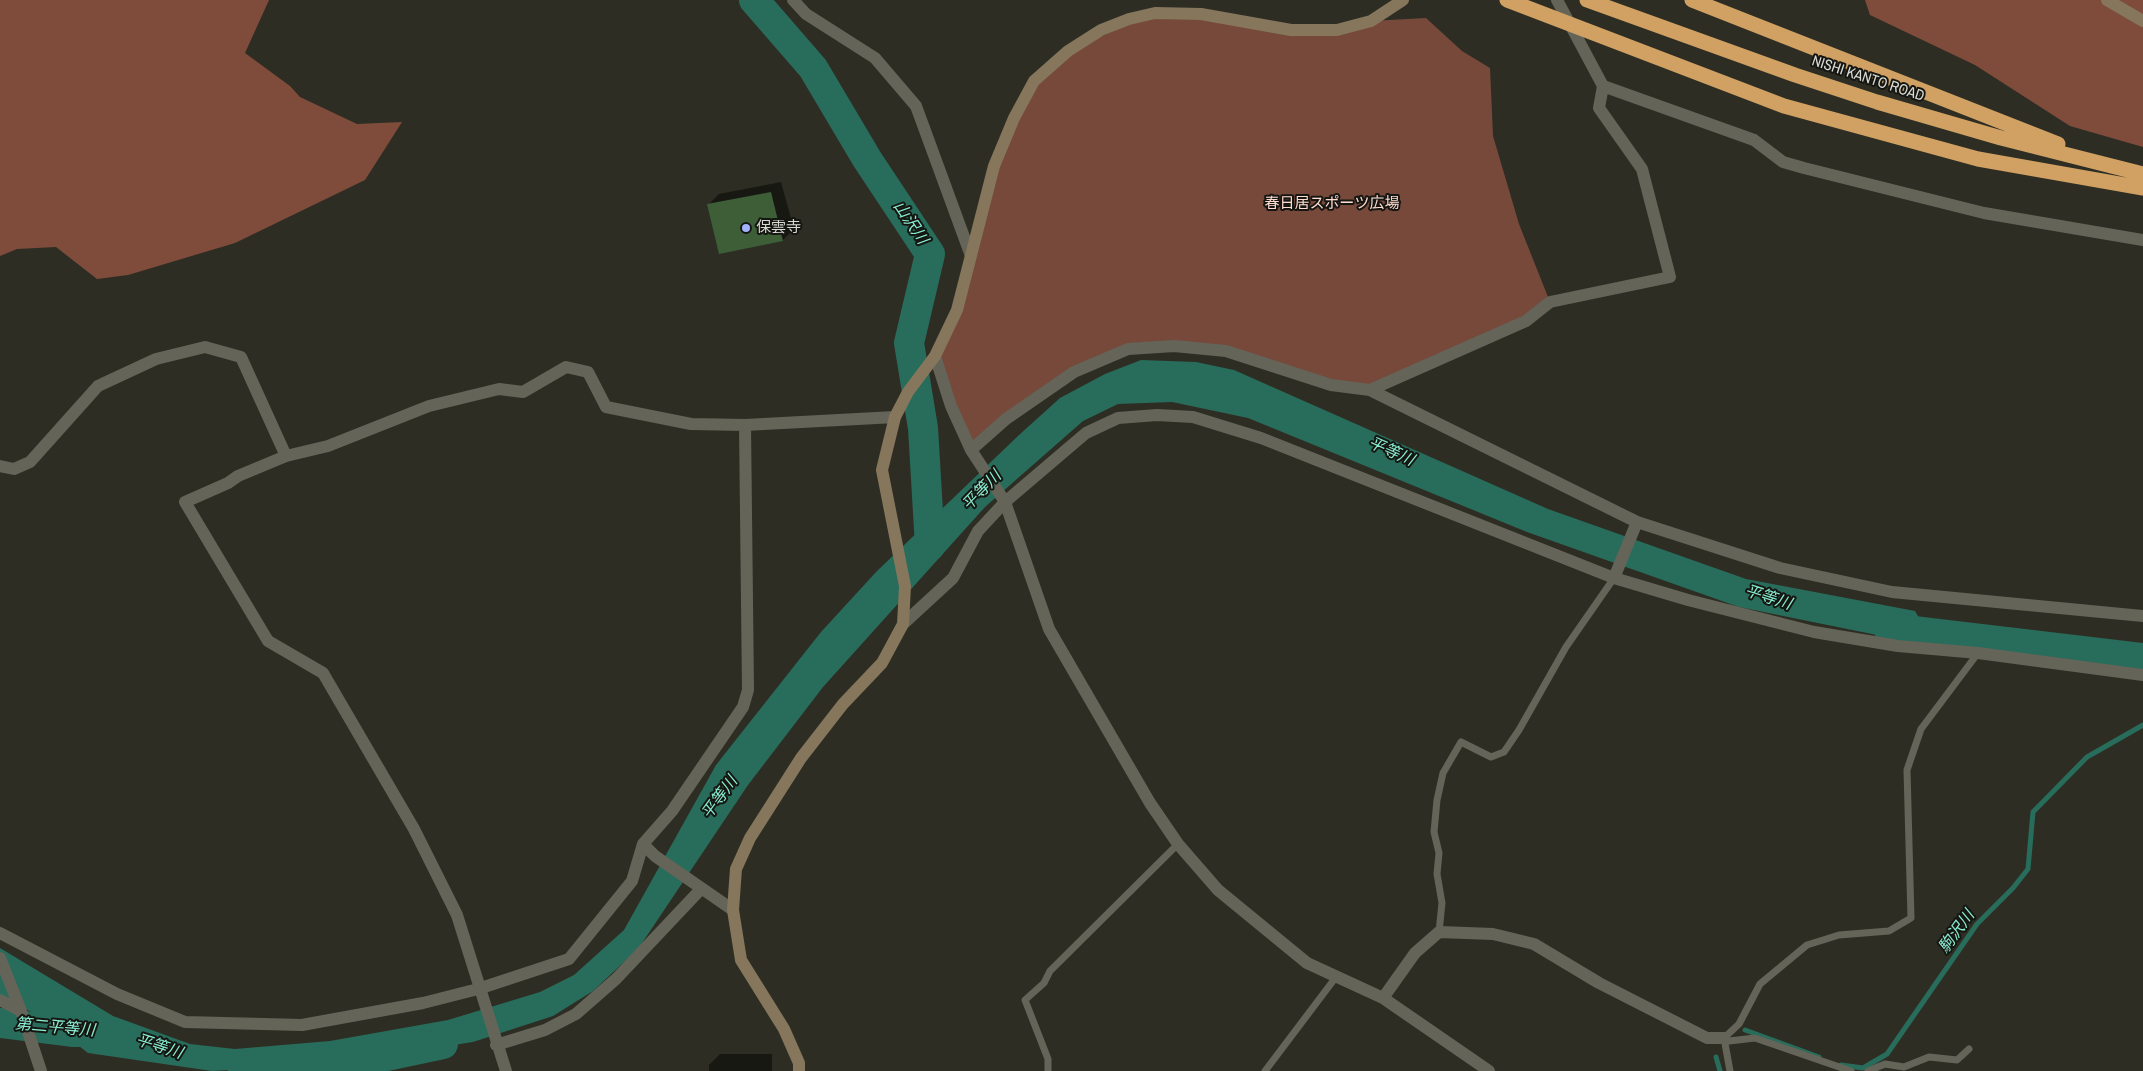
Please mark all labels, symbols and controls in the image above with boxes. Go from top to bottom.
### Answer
street label: NISHI KANTO ROAD [1809,52,1927,106]
park label: 春日居スポーツ広場 [1265,195,1399,213]
water label: 山沢川 [889,198,931,248]
place label: 保雲寺 [756,219,801,237]
marker: 保雲寺 [740,222,752,234]
water label: 平等川 [1365,433,1417,471]
water label: 平等川 [958,467,1006,515]
water label: 平等川 [1742,581,1794,615]
water label: 平等川 [698,773,742,823]
water label: 駒沢川 [1935,907,1979,957]
water label: 第二平等川 [14,1015,96,1041]
water label: 平等川 [133,1030,185,1064]

